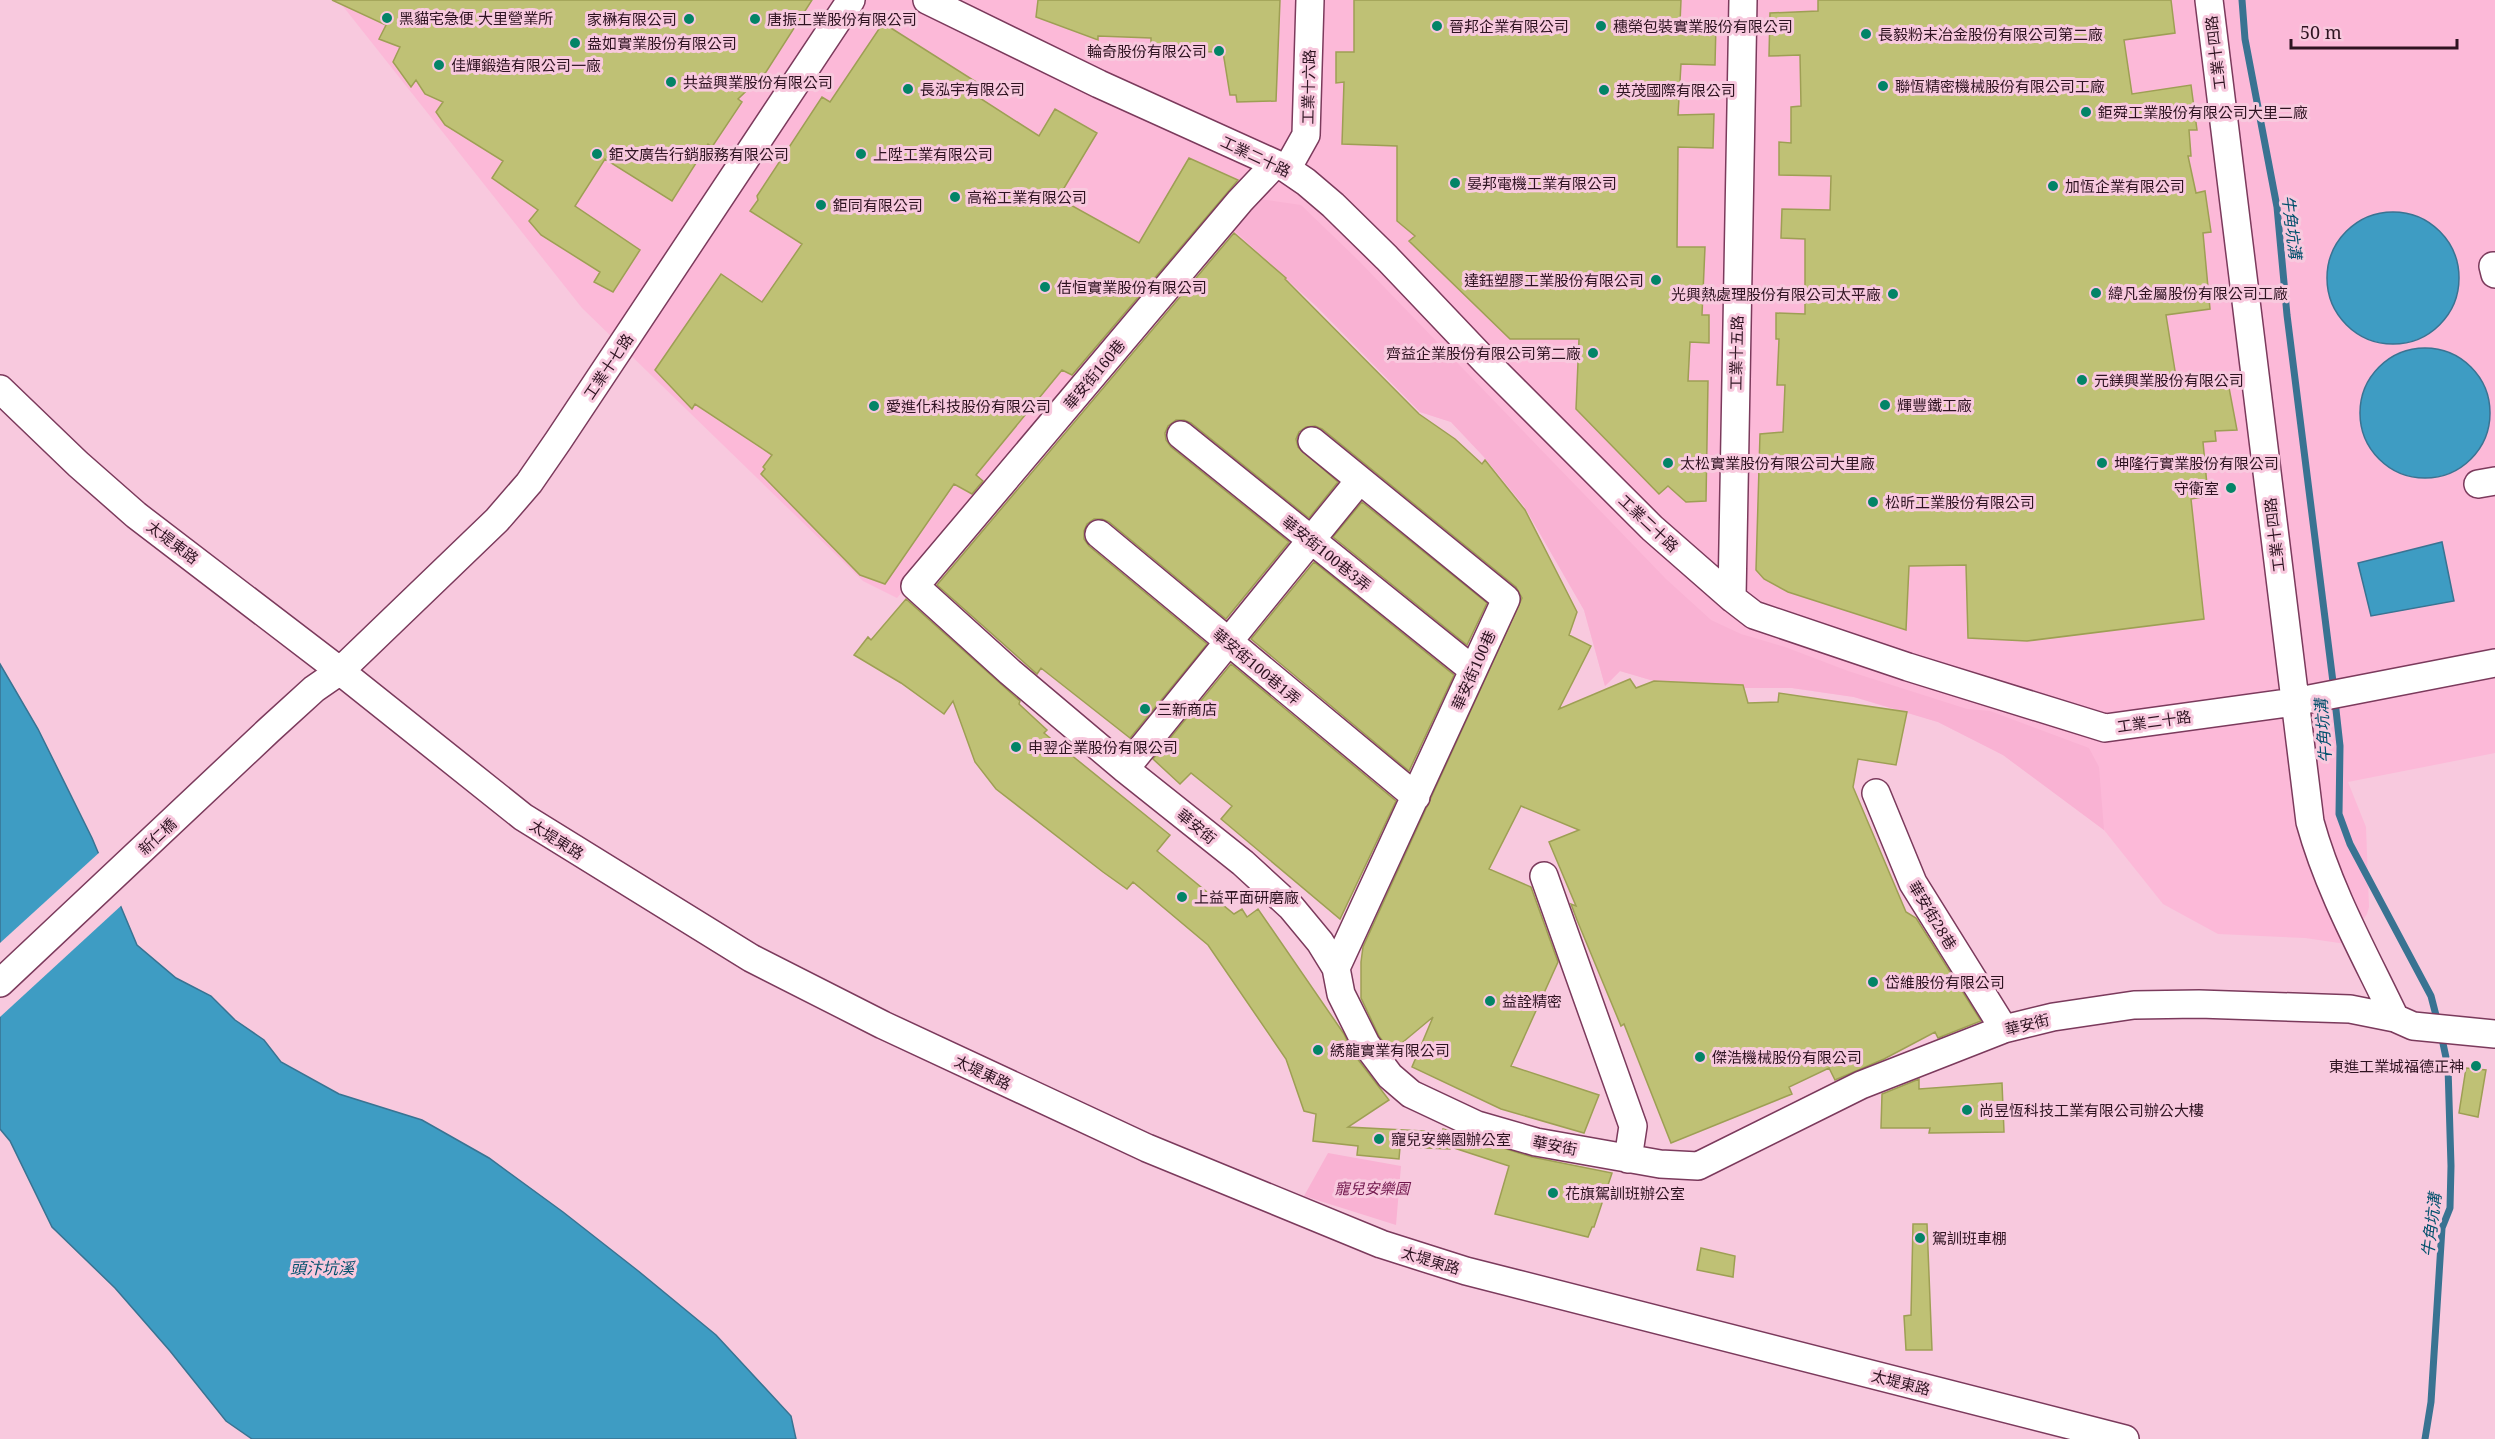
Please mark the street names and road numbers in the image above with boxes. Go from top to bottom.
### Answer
street label: 工業十四路 [2201,15,2229,91]
street label: 工業十六路 [1297,49,1319,125]
street label: 工業二十路 [1218,131,1294,181]
street label: 工業十五路 [1725,315,1747,391]
street label: 工業十七路 [579,329,637,403]
street label: 華安街160巷 [1059,335,1129,413]
street label: 工業二十路 [1615,490,1683,556]
street label: 工業十四路 [2260,497,2288,573]
street label: 華安街100巷3弄 [1279,511,1375,595]
street label: 太堤東路 [143,516,203,568]
street label: 華安街100巷1弄 [1209,623,1305,709]
street label: 華安街100巷 [1447,627,1499,713]
street label: 工業二十路 [2115,706,2193,736]
street label: 華安街 [1173,804,1221,848]
street label: 新仁橋 [134,813,180,859]
street label: 太堤東路 [526,815,588,863]
street label: 華安街28巷 [1905,877,1961,953]
street label: 華安街 [2003,1009,2051,1039]
street label: 太堤東路 [952,1050,1014,1094]
street label: 華安街 [1531,1131,1579,1159]
street label: 太堤東路 [1399,1242,1463,1278]
street label: 太堤東路 [1869,1365,1933,1399]

